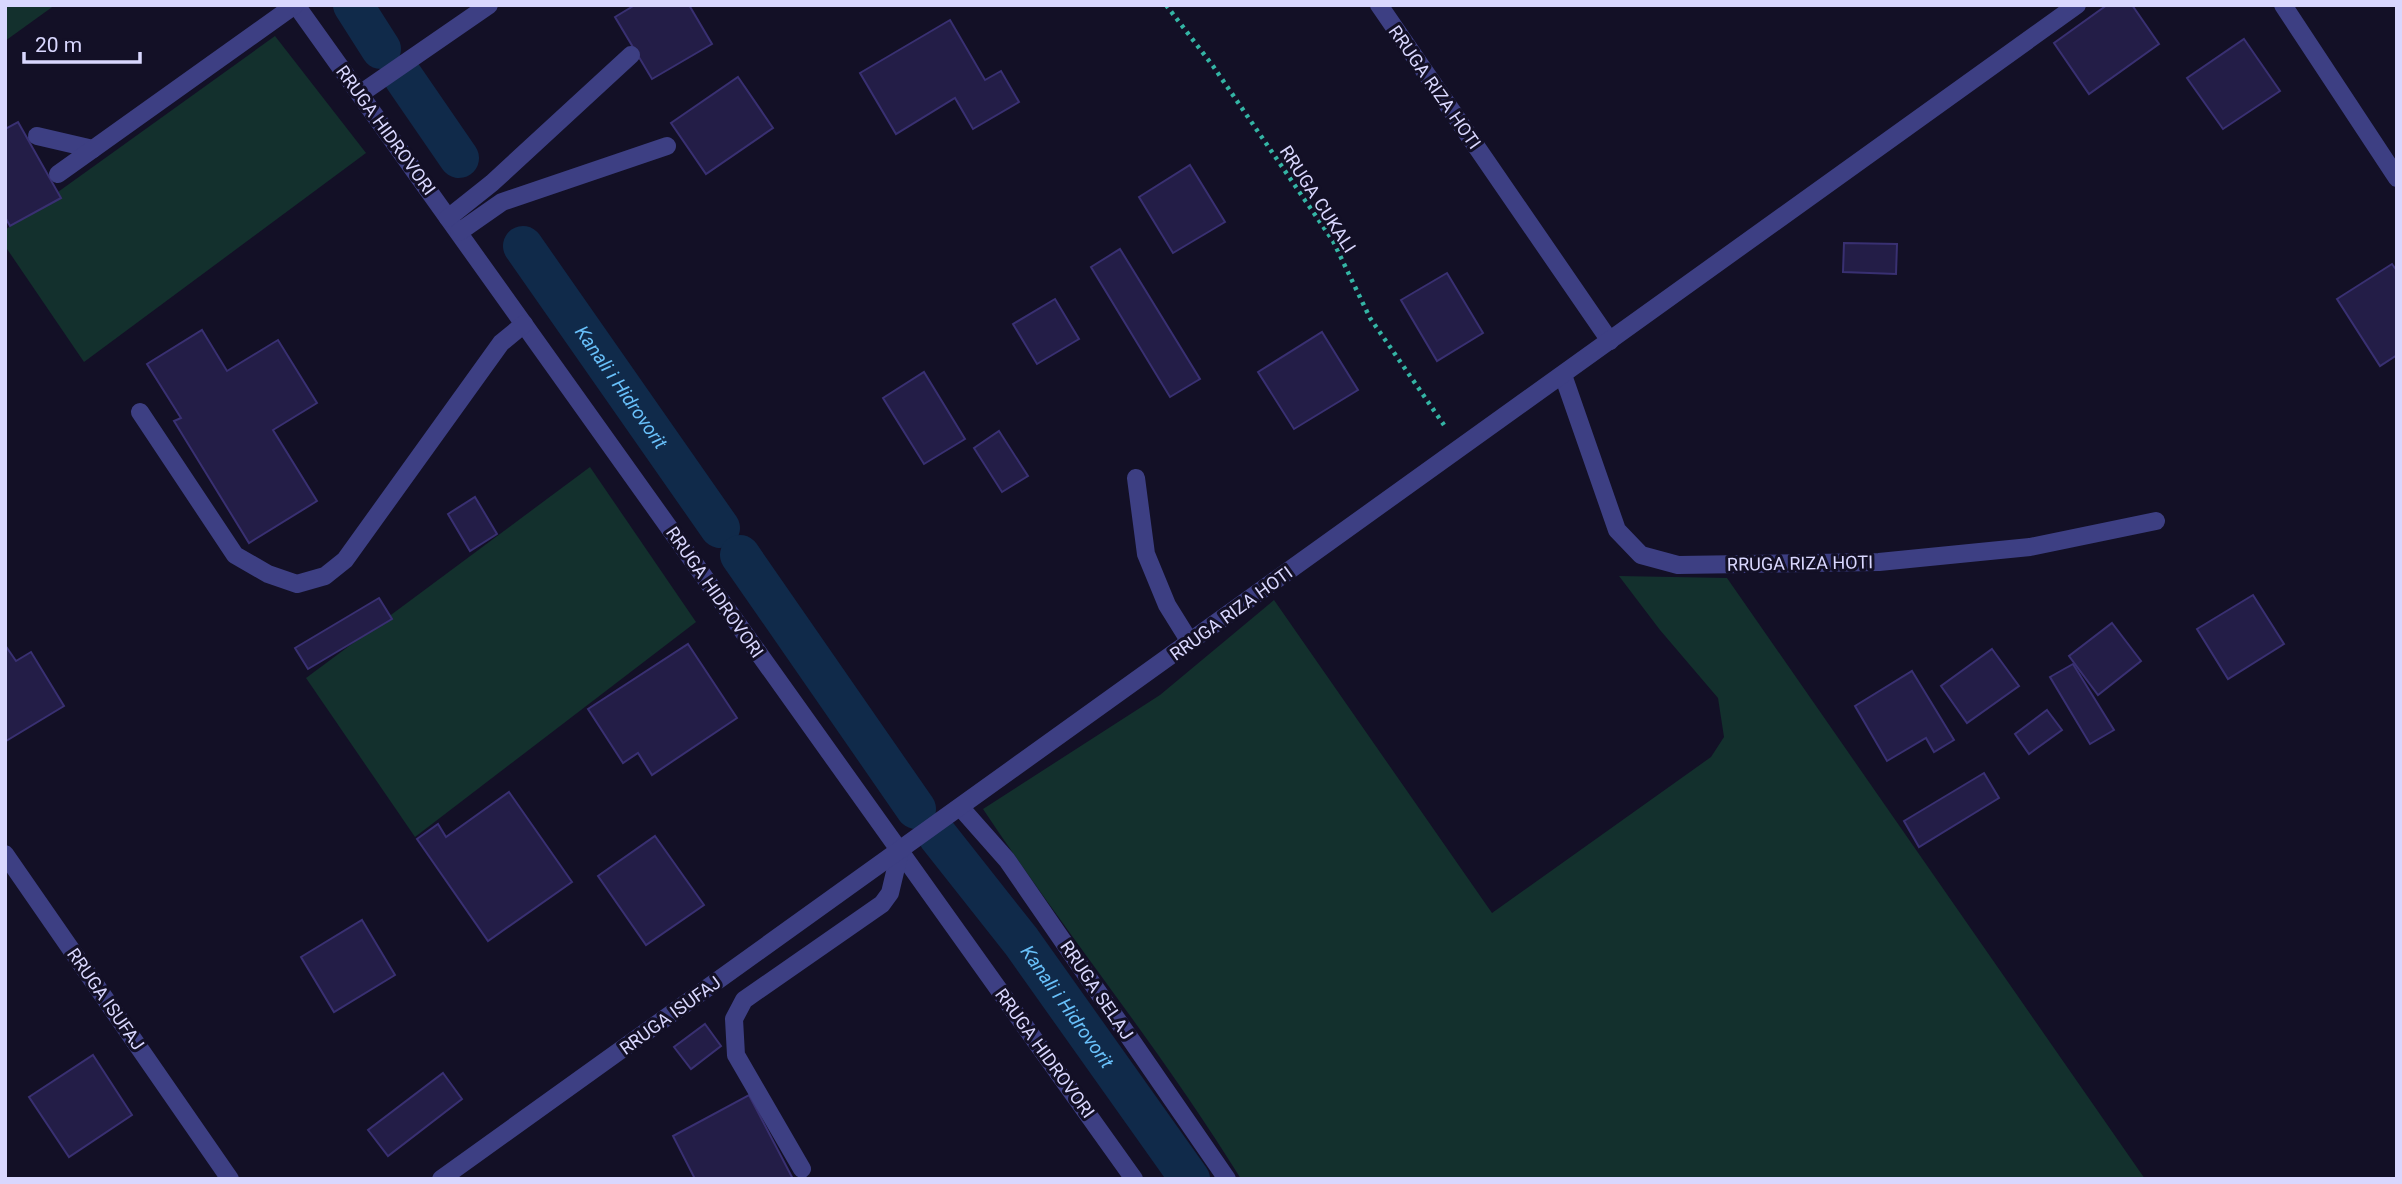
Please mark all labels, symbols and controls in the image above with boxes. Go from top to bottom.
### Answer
scale bar [24,21,140,65]
street label: RRUGA RIZA HOTI [1385,21,1485,153]
text: 20 m [35,33,82,57]
street label: RRUGA HIDROVORI [332,61,440,199]
street label: RRUGA CUKALI [1276,142,1360,256]
water label: Kanali i Hidrovorit [571,321,673,454]
street label: RRUGA HIDROVORI [662,523,768,661]
street label: RRUGA RIZA HOTI [1727,551,1873,575]
street label: RRUGA RIZA HOTI [1166,562,1296,664]
street label: RRUGA SELAJ [1056,937,1138,1043]
water label: Kanali i Hidrovorit [1016,941,1119,1073]
street label: RRUGA ISUFAJ [63,944,149,1054]
street label: RRUGA ISUFAJ [615,971,725,1059]
street label: RRUGA HIDROVORI [991,984,1099,1122]

